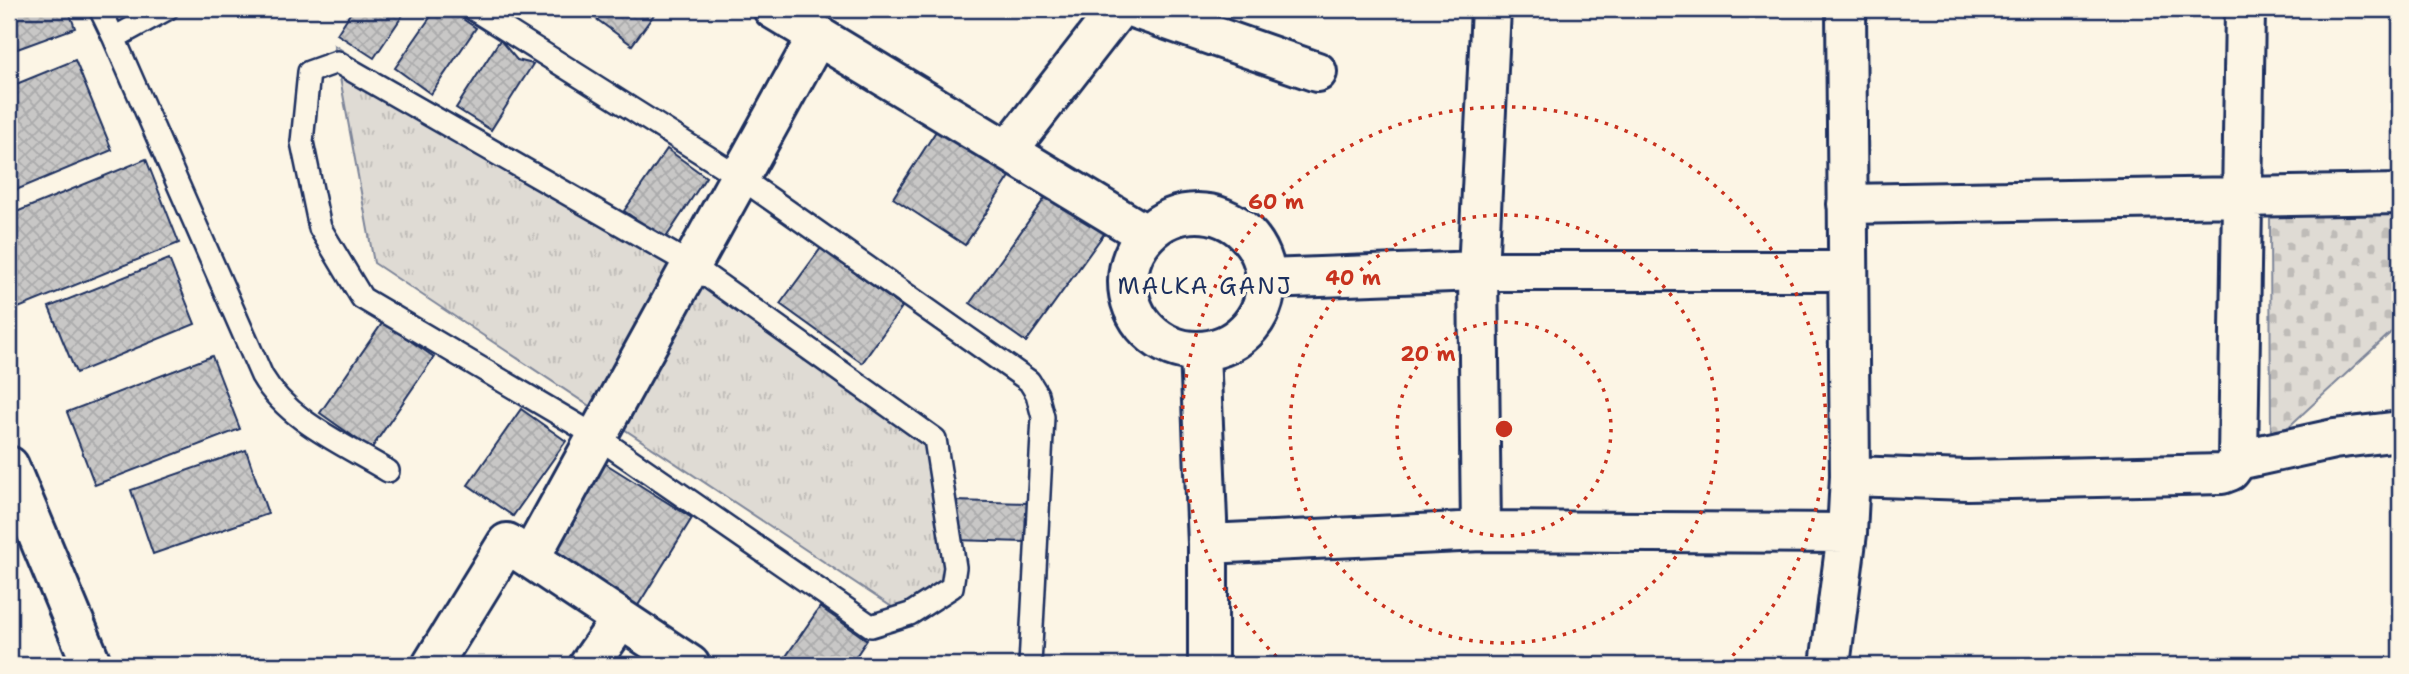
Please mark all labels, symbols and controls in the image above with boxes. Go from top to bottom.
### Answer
text: 60 m [1248,188,1304,216]
text: 40 m [1325,264,1381,292]
district label: MALKA GANJ [1118,271,1292,301]
text: 20 m [1400,340,1456,368]
centre of rings [1492,417,1516,441]

